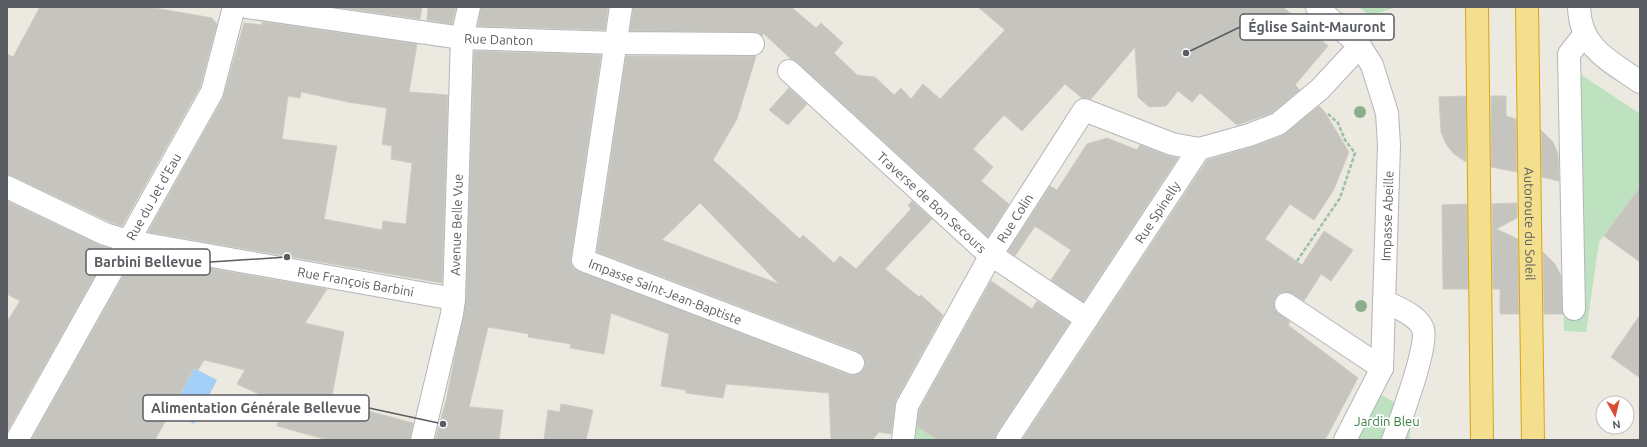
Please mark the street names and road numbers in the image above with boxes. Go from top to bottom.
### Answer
street label: Rue Danton [464,31,534,47]
street label: Traverse de Bon Secours [875,149,989,256]
street label: Rue du Jet d'Eau [123,151,183,243]
street label: Autoroute du Soleil [1522,167,1538,281]
street label: Impasse Abeille [1378,170,1396,262]
street label: Avenue Belle Vue [448,174,465,276]
street label: Rue Spinelly [1132,179,1183,246]
street label: Rue Colin [994,191,1036,245]
street label: Impasse Saint-Jean-Baptiste [587,256,744,327]
street label: Rue François Barbini [296,264,415,299]

